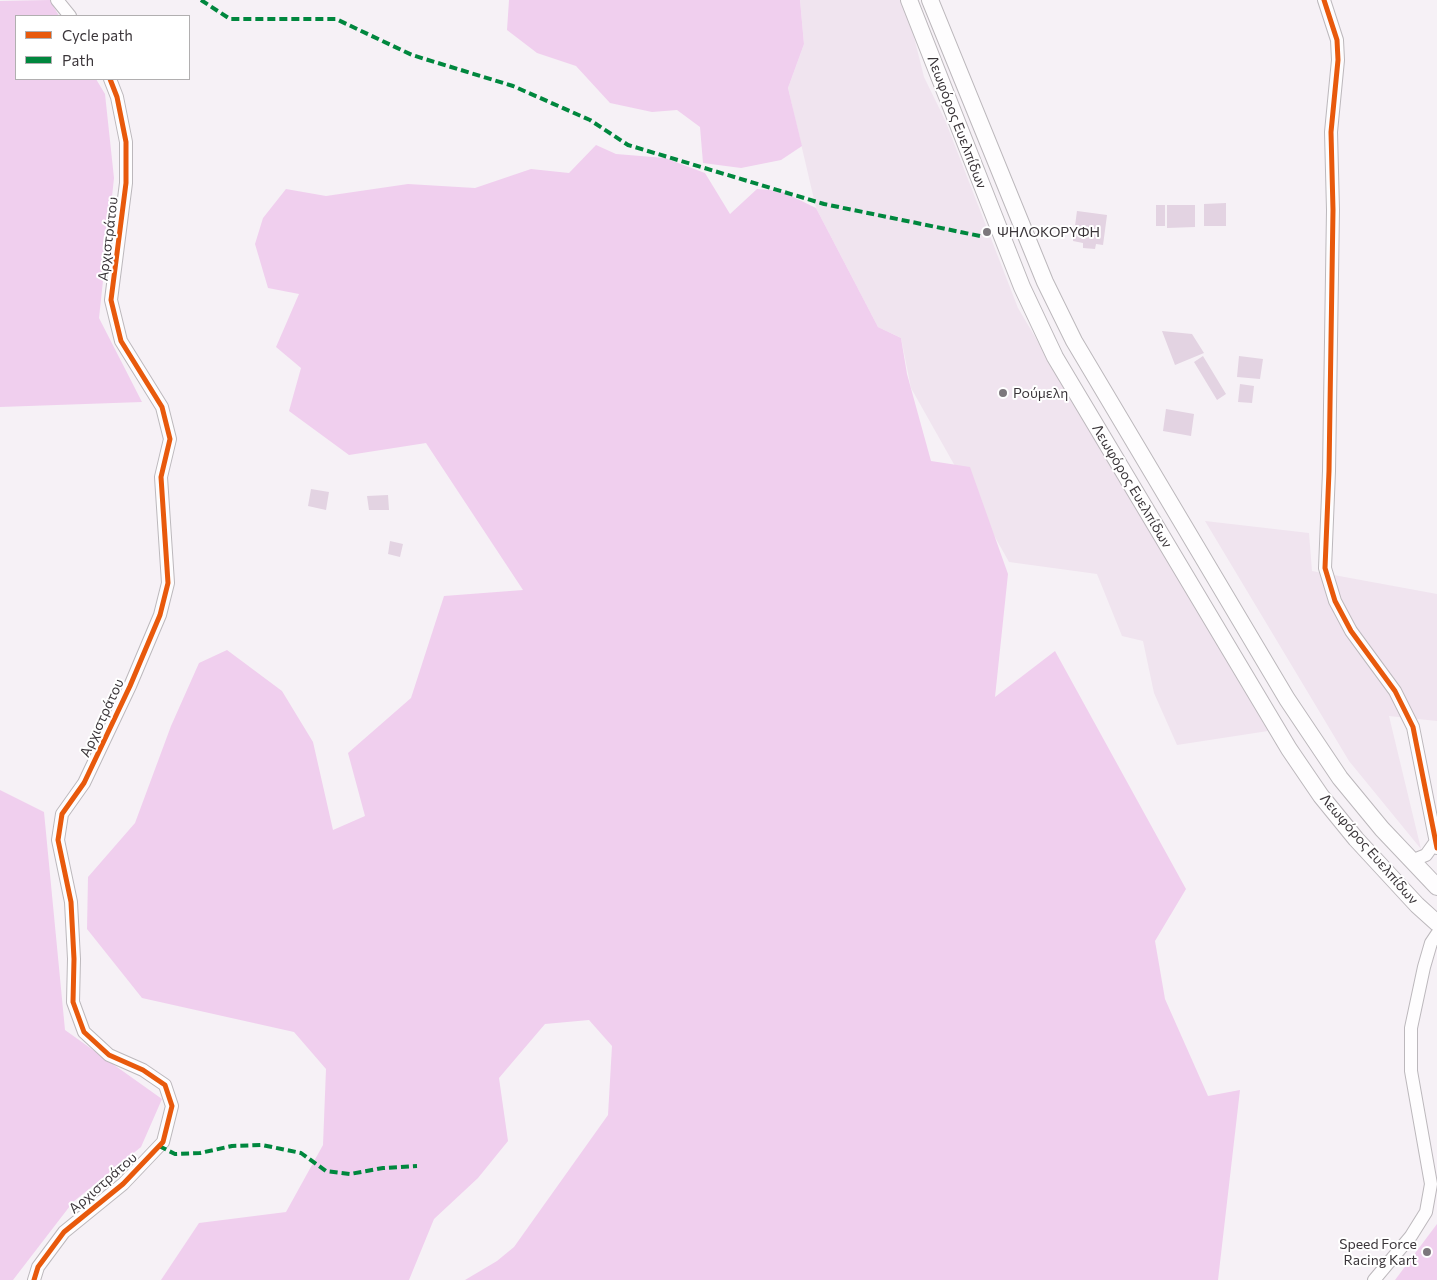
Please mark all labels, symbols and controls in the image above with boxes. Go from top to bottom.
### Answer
legend [15,15,190,80]
text: Cycle path [62,26,133,44]
text: Path [62,51,94,69]
street label: Λεωφόρος Ευελπίδων [924,53,990,191]
street label: Αρχιστράτου [95,196,121,282]
place label: ΨΗΛΟΚΟΡΥΦΗ [997,224,1100,240]
marker: ΨΗΛΟΚΟΡΥΦΗ [981,226,993,238]
place label: Ρούμελη [1013,385,1068,401]
marker: Ρούμελη [997,387,1009,399]
street label: Λεωφόρος Ευελπίδων [1088,421,1176,551]
street label: Αρχιστράτου [76,676,128,760]
street label: Λεωφόρος Ευελπίδων [1316,790,1422,908]
street label: Αρχιστράτου [66,1149,140,1217]
place label: Speed Force Racing Kart [1339,1236,1417,1268]
marker: Speed Force Racing Kart [1421,1246,1433,1258]

